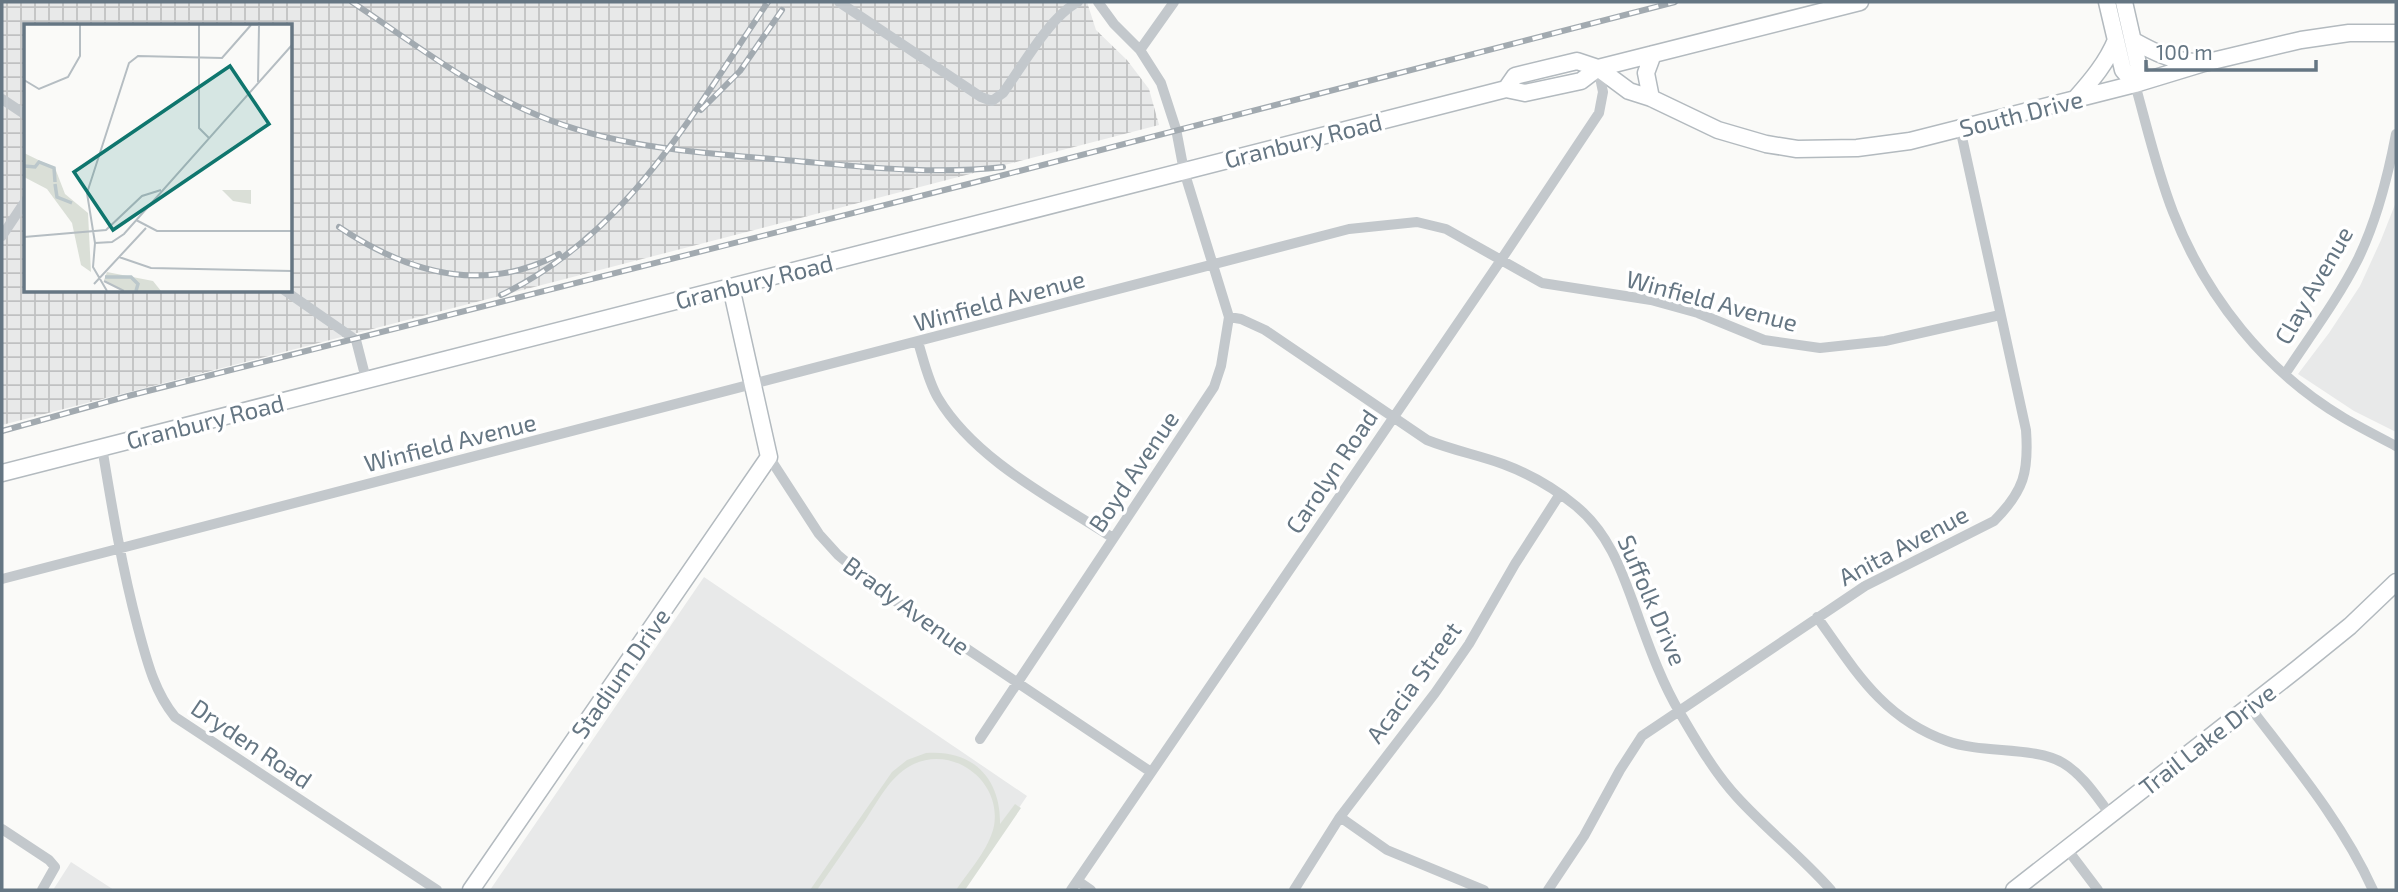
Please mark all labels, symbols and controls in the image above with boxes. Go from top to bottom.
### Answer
inset map [24,24,292,292]
scale bar [2146,28,2316,72]
text: 100 m [2156,39,2213,64]
street label: South Drive [1956,84,2086,142]
street label: Granbury Road [1221,106,1385,174]
street label: Clay Avenue [2268,221,2358,349]
street label: Granbury Road [672,247,836,315]
street label: Winfield Avenue [910,263,1088,337]
street label: Winfield Avenue [1623,263,1801,337]
street label: Granbury Road [123,387,287,455]
street label: Carolyn Road [1279,403,1383,539]
street label: Boyd Avenue [1082,405,1184,537]
street label: Winfield Avenue [361,407,539,477]
street label: Anita Avenue [1833,499,1973,591]
street label: Suffolk Drive [1612,530,1694,670]
street label: Brady Avenue [838,550,976,660]
street label: Stadium Drive [564,602,676,744]
street label: Acacia Street [1359,616,1467,748]
street label: Trail Lake Drive [2133,677,2281,801]
street label: Dryden Road [186,692,318,794]

